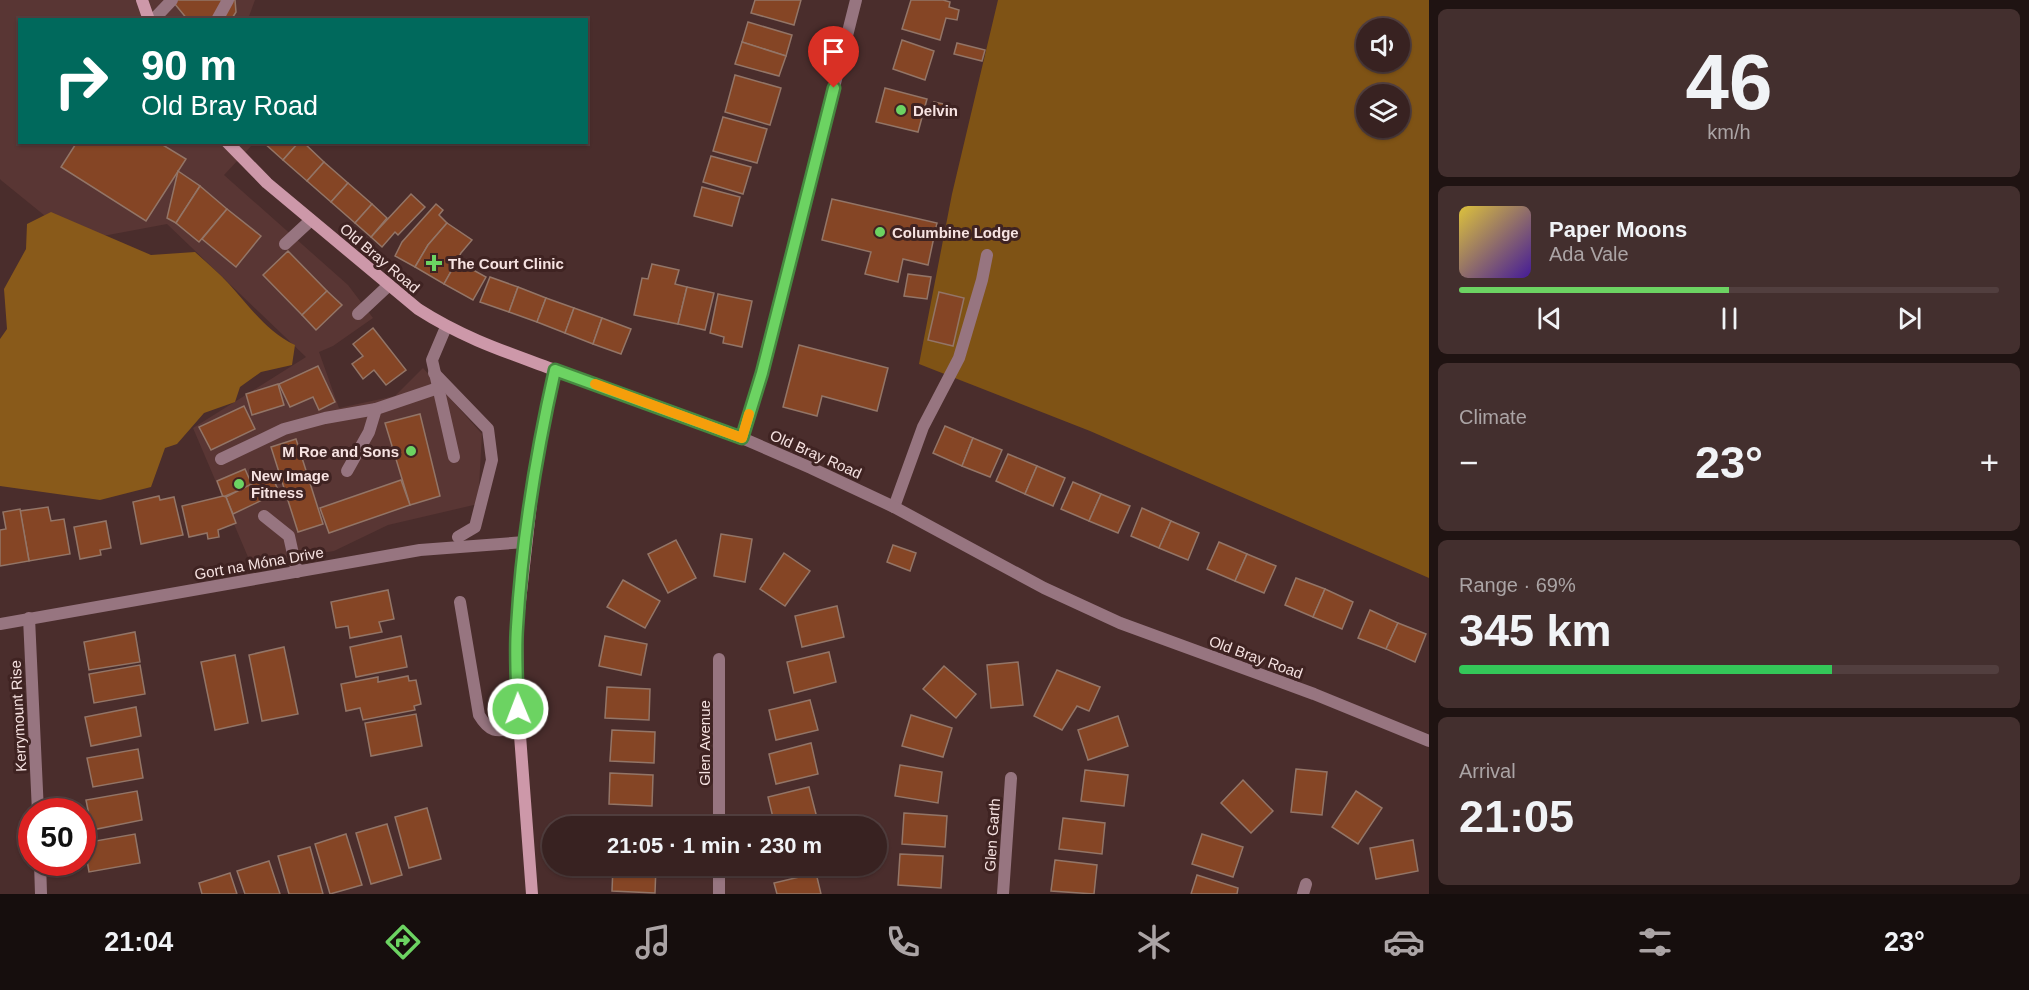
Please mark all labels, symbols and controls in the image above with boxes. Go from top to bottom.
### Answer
map controls [1356,18,1410,138]
button: sound [1356,18,1410,72]
pin [808,26,859,88]
icon: arrive [817,35,850,68]
text: 46 [1686,38,1772,126]
icon: right [42,42,120,120]
text: 90 m [141,42,237,89]
button: layers [1356,84,1410,138]
text: Old Bray Road [141,91,318,121]
place label: Delvin [913,102,958,119]
marker: Delvin [894,103,908,117]
text: km/h [1707,121,1751,143]
text: Paper Moons [1549,217,1687,242]
street label: Old Bray Road [337,220,423,296]
place label: Columbine Lodge [892,224,1019,241]
marker: Columbine Lodge [873,225,887,239]
text: Ada Vale [1549,243,1629,265]
marker: The Court Clinic [425,254,443,272]
place label: The Court Clinic [448,255,564,272]
icon: previous [1533,302,1566,335]
icon: pause [1713,302,1746,335]
icon: next [1893,302,1926,335]
text: Climate [1459,406,1527,428]
street label: Old Bray Road [768,426,864,482]
text: 23° [1695,437,1763,488]
place label: M Roe and Sons [282,443,399,460]
marker: M Roe and Sons [404,444,418,458]
text: − [1459,444,1478,481]
text: + [1980,444,1999,481]
place label: New Image Fitness [251,467,329,501]
marker: New Image Fitness [232,477,246,491]
street label: Gort na Móna Drive [193,543,325,583]
text: Range · 69% [1459,574,1576,596]
text: 345 km [1459,605,1612,656]
street label: Old Bray Road [1207,632,1305,682]
street label: Kerrymount Rise [7,660,29,772]
position arrow [486,677,550,741]
street label: Glen Avenue [696,700,713,786]
text: Arrival [1459,760,1516,782]
text: 21:05 [1459,791,1574,842]
speed limit sign: 50 [18,798,96,876]
street label: Glen Garth [981,798,1003,872]
text: 21:05 · 1 min · 230 m [607,833,822,858]
icon: directions [382,921,424,963]
icon: music [632,921,674,963]
icon: phone [882,921,924,963]
icon: climate [1133,921,1175,963]
icon: car [1383,921,1425,963]
icon: filters [1634,921,1676,963]
text: 21:04 [104,927,173,957]
text: 23° [1884,927,1925,957]

